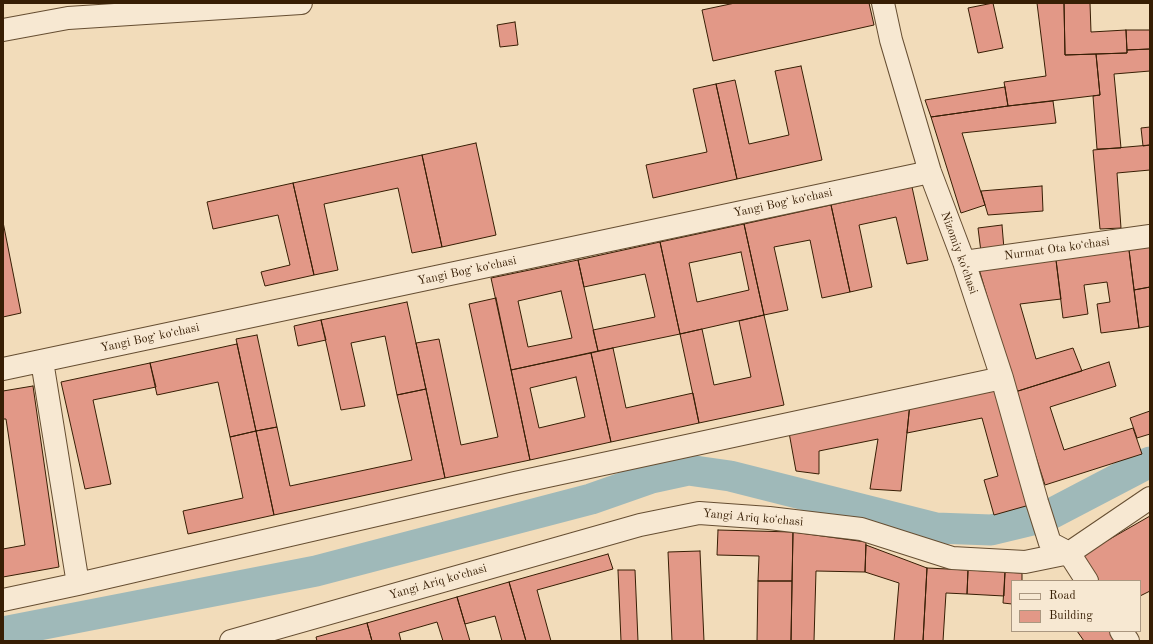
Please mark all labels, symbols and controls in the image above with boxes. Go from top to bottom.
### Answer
street label: Yangi Bogʻ koʻchasi [732,185,834,221]
street label: Nizomiy koʻchasi [937,210,981,296]
street label: Nurmat Ota koʻchasi [1003,234,1111,264]
street label: Yangi Bogʻ koʻchasi [416,253,518,289]
street label: Yangi Bogʻ koʻchasi [99,320,201,356]
street label: Yangi Ariq koʻchasi [702,506,804,530]
street label: Yangi Ariq koʻchasi [388,561,488,603]
legend [1011,580,1141,632]
text: Road [1049,590,1076,602]
text: Building [1049,610,1093,622]

